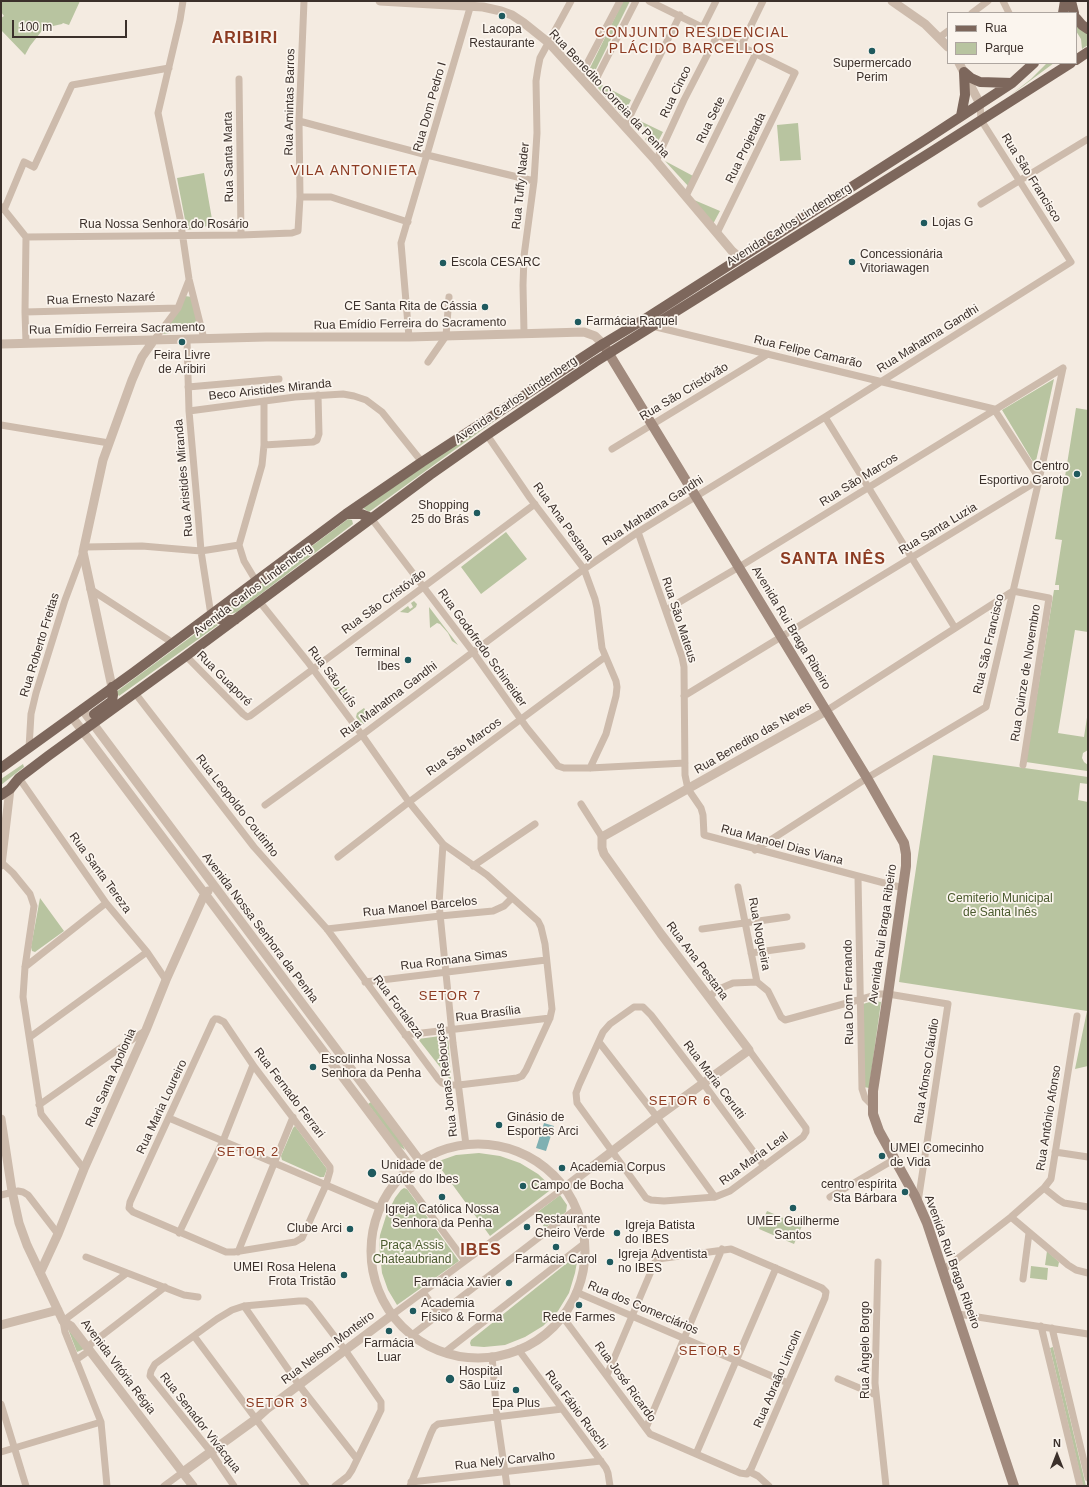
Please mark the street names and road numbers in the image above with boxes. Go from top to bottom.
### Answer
street label: Rua Benedito Correia da Penha [546,27,672,161]
street label: Rua Amintas Barros [282,48,298,156]
street label: Rua Dom Pedro I [410,60,450,154]
street label: Rua Cinco [657,64,695,120]
street label: Rua Sete [694,94,728,146]
street label: Rua Projetada [723,110,769,186]
street label: Rua Santa Marta [221,112,237,202]
street label: Rua São Francisco [998,131,1064,225]
street label: Rua Tuffy Nader [509,142,533,230]
street label: Avenida Carlos Lindenberg [724,181,854,269]
street label: Rua Nossa Senhora do Rosário [79,218,249,232]
street label: Rua Ernesto Nazaré [46,290,156,308]
street label: Rua Mahatma Gandhi [874,302,982,376]
street label: Rua Emídio Ferreira do Sacramento [314,315,506,333]
street label: Rua Emídio Ferreira Sacramento [29,320,205,338]
street label: Rua Felipe Camarão [752,333,864,371]
street label: Avenida Carlos Lindenberg [452,354,580,446]
street label: Rua São Cristóvão [637,360,731,424]
street label: Beco Aristides Miranda [208,376,332,404]
street label: Rua Aristides Miranda [172,419,196,537]
street label: Rua São Marcos [817,450,901,510]
street label: Rua Mahatma Gandhi [600,473,706,549]
street label: Rua Ana Pestana [530,480,596,564]
street label: Rua Santa Luzia [896,500,980,558]
street label: Avenida Carlos Lindenberg [191,541,315,639]
street label: Avenida Rui Braga Ribeiro [748,564,834,692]
street label: Rua São Cristóvão [339,567,429,637]
street label: Rua São Mateus [658,575,700,665]
street label: Rua Godofredo Schineider [434,586,530,710]
street label: Rua Roberto Freitas [17,591,63,699]
street label: Rua São Francisco [971,593,1007,695]
street label: Rua Quinze de Novembro [1008,603,1044,743]
street label: Rua São Luís [304,644,360,710]
street label: Rua Guaporé [193,648,255,710]
street label: Rua Mahatma Gandhi [338,659,440,741]
street label: Rua Benedito das Neves [692,699,814,777]
street label: Rua São Marcos [424,715,504,779]
street label: Rua Leopoldo Coutinho [193,752,281,860]
street label: Rua Manoel Dias Viana [719,822,845,868]
street label: Rua Santa Tereza [66,830,134,916]
street label: Avenida Nossa Senhora da Penha [199,850,321,1006]
street label: Avenida Rui Braga Ribeiro [866,863,900,1005]
street label: Rua Manoel Barcelos [362,894,478,920]
street label: Rua Nogueira [745,896,773,972]
street label: Rua Ana Pestana [663,919,731,1003]
street label: Rua Dom Fernando [841,939,857,1045]
street label: Rua Romana Simas [400,946,508,974]
street label: Rua Fortaleza [370,973,426,1041]
street label: Rua Brasília [455,1003,521,1025]
street label: Rua Afonso Cláudio [912,1017,942,1125]
street label: Rua Jonas Rebouças [433,1022,461,1138]
street label: Rua Santa Apolonia [83,1026,139,1130]
street label: Rua Maria Cerutti [680,1038,748,1122]
street label: Rua Fernado Ferrari [251,1045,327,1141]
street label: Rua Maria Loureiro [134,1057,190,1157]
street label: Rua Antônio Afonso [1034,1064,1064,1172]
street label: Rua Maria Leal [717,1129,791,1189]
street label: Avenida Rui Braga Ribeiro [921,1193,983,1331]
street label: Rua dos Comerciários [586,1278,700,1338]
street label: Rua Ângelo Borgo [859,1301,873,1399]
street label: Rua Nelson Monteiro [279,1308,377,1388]
street label: Avenida Vitória Régia [78,1317,158,1417]
street label: Rua Abraão Lincoln [751,1328,805,1430]
street label: Rua José Ricardo [591,1339,659,1425]
street label: Rua Fábio Ruschi [542,1368,610,1452]
street label: Rua Senador Vivácqua [156,1370,244,1476]
street label: Rua Nely Carvalho [454,1449,556,1473]

